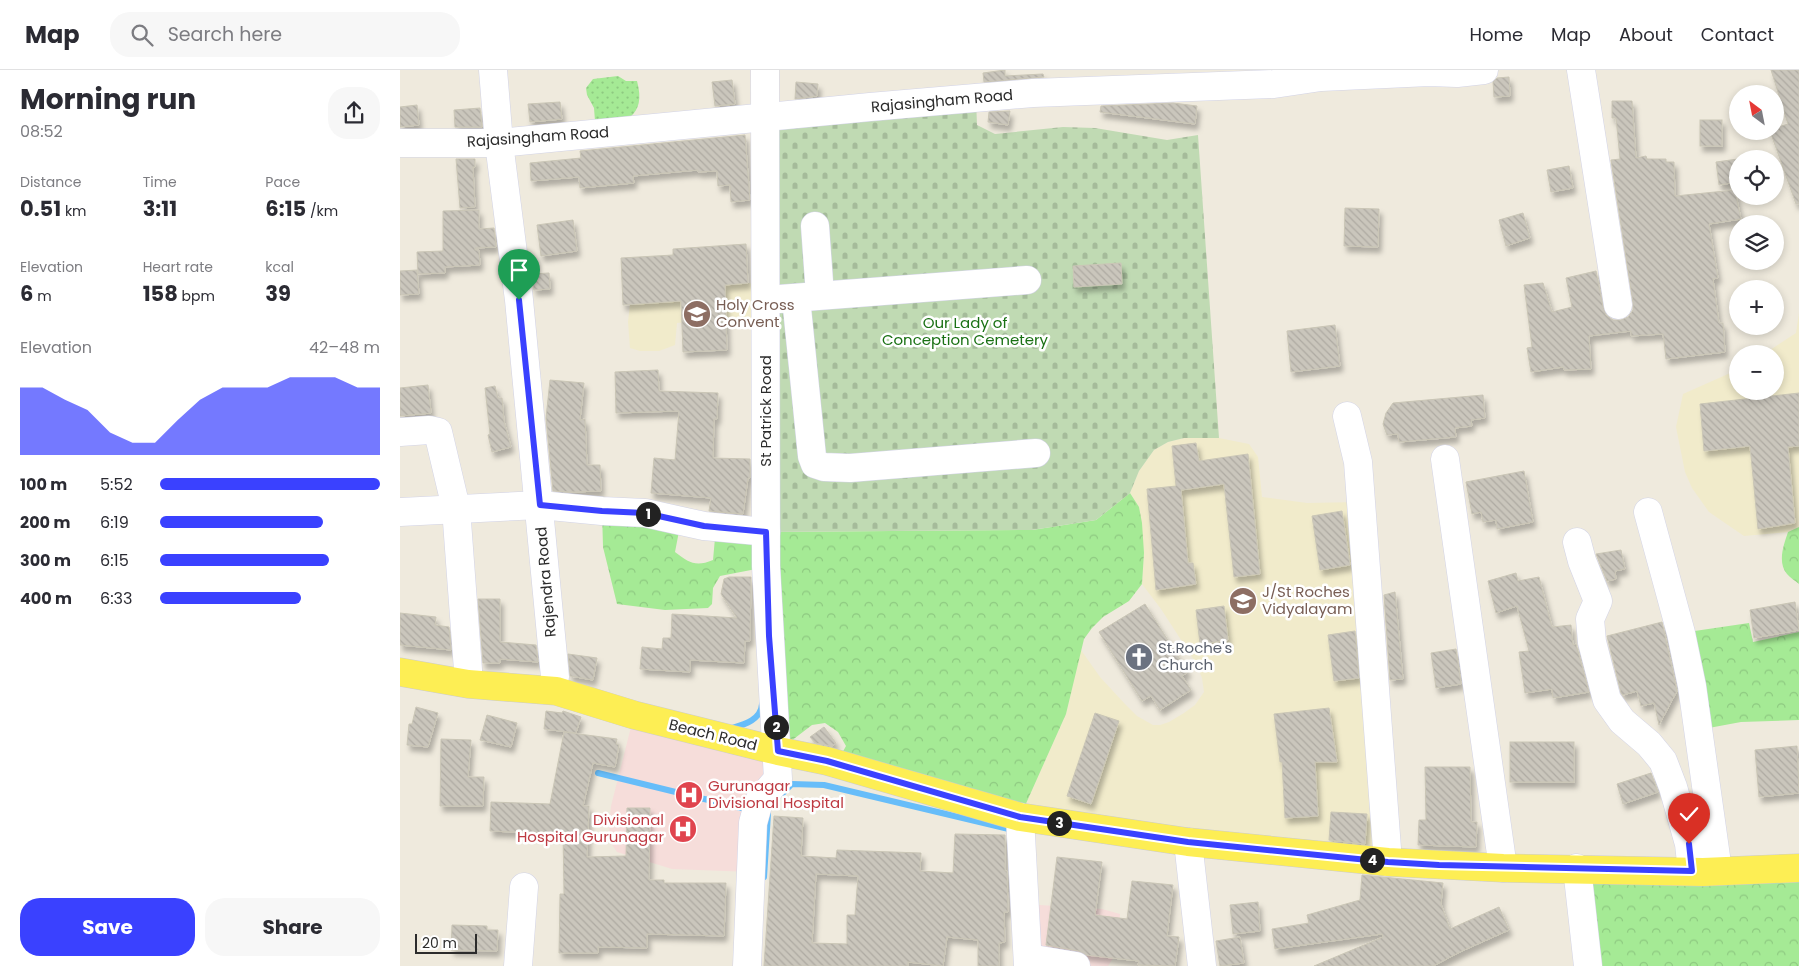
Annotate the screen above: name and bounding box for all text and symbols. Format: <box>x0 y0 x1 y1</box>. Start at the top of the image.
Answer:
search box <box>110 12 460 57</box>
text: Map <box>25 18 80 51</box>
icon: search <box>128 21 156 49</box>
text: Search here <box>168 21 282 48</box>
text: Home <box>1469 22 1523 47</box>
text: Map <box>1551 22 1591 47</box>
text: About <box>1619 22 1673 47</box>
text: Contact <box>1701 22 1774 47</box>
text: Morning run <box>20 80 196 119</box>
street label: Rajasingham Road <box>870 84 1014 117</box>
north arrow <box>1729 85 1784 140</box>
map controls <box>1729 85 1784 400</box>
button: share <box>328 87 380 139</box>
text: 08:52 <box>20 120 63 143</box>
street label: Rajasingham Road <box>466 121 610 152</box>
button: locate <box>1729 150 1784 205</box>
text: Distance <box>20 172 81 192</box>
text: Time <box>143 172 177 192</box>
text: Pace <box>265 172 300 192</box>
text: 0.51 <box>20 194 61 223</box>
text: 3:11 <box>143 194 177 223</box>
text: 6:15 <box>265 194 306 223</box>
text: km <box>61 201 87 221</box>
text: /km <box>306 201 338 221</box>
button: layers <box>1729 215 1784 270</box>
pin <box>498 249 540 300</box>
icon: arrive <box>505 256 533 284</box>
text: Elevation <box>20 257 83 277</box>
text: Heart rate <box>143 257 213 277</box>
text: kcal <box>265 257 294 277</box>
text: 6 <box>20 279 33 308</box>
text: 158 <box>143 279 178 308</box>
text: 39 <box>265 279 291 308</box>
button: + <box>1729 280 1784 335</box>
text: m <box>33 286 52 306</box>
text: bpm <box>178 286 215 306</box>
place label: Holy Cross Convent <box>716 294 795 332</box>
school or university icon: Holy Cross Convent <box>682 299 712 329</box>
park label: Our Lady of Conception Cemetery <box>882 312 1049 350</box>
text: Elevation <box>20 336 92 359</box>
text: 42–48 m <box>309 336 380 359</box>
button: − <box>1729 345 1784 400</box>
street label: St Patrick Road <box>755 355 776 467</box>
text: 100 m <box>20 473 67 496</box>
text: 5:52 <box>100 473 133 496</box>
pin: 1 <box>636 502 660 526</box>
text: 1 <box>646 504 651 524</box>
text: 200 m <box>20 511 70 534</box>
text: 6:19 <box>100 511 129 534</box>
street label: Rajendra Road <box>530 526 561 638</box>
text: 300 m <box>20 549 71 572</box>
text: 6:15 <box>100 549 129 572</box>
place label: J/St Roches Vidyalayam <box>1262 581 1352 619</box>
school or university icon: J/St Roches Vidyalayam <box>1228 586 1258 616</box>
text: 400 m <box>20 587 72 610</box>
text: 6:33 <box>100 587 132 610</box>
place label: St.Roche's Church <box>1158 637 1233 675</box>
church icon: St.Roche's Church <box>1124 642 1154 672</box>
street label: Beach Road <box>667 713 759 756</box>
pin: 2 <box>764 714 788 740</box>
text: 2 <box>773 717 781 737</box>
place label: Gurunagar Divisional Hospital <box>708 775 844 813</box>
hospital icon: Gurunagar Divisional Hospital <box>674 780 704 810</box>
pin <box>1668 793 1710 844</box>
icon: check <box>1675 800 1703 828</box>
place label: Divisional Hospital Gurunagar <box>517 809 664 847</box>
pin: 3 <box>1046 810 1072 836</box>
text: 3 <box>1055 813 1064 833</box>
hospital icon: Divisional Hospital Gurunagar <box>668 814 698 844</box>
pin: 4 <box>1360 848 1384 872</box>
text: 4 <box>1368 850 1377 870</box>
button: Save <box>20 898 195 956</box>
button: Share <box>205 898 380 956</box>
scale bar <box>415 931 478 954</box>
text: 20 m <box>422 933 457 953</box>

